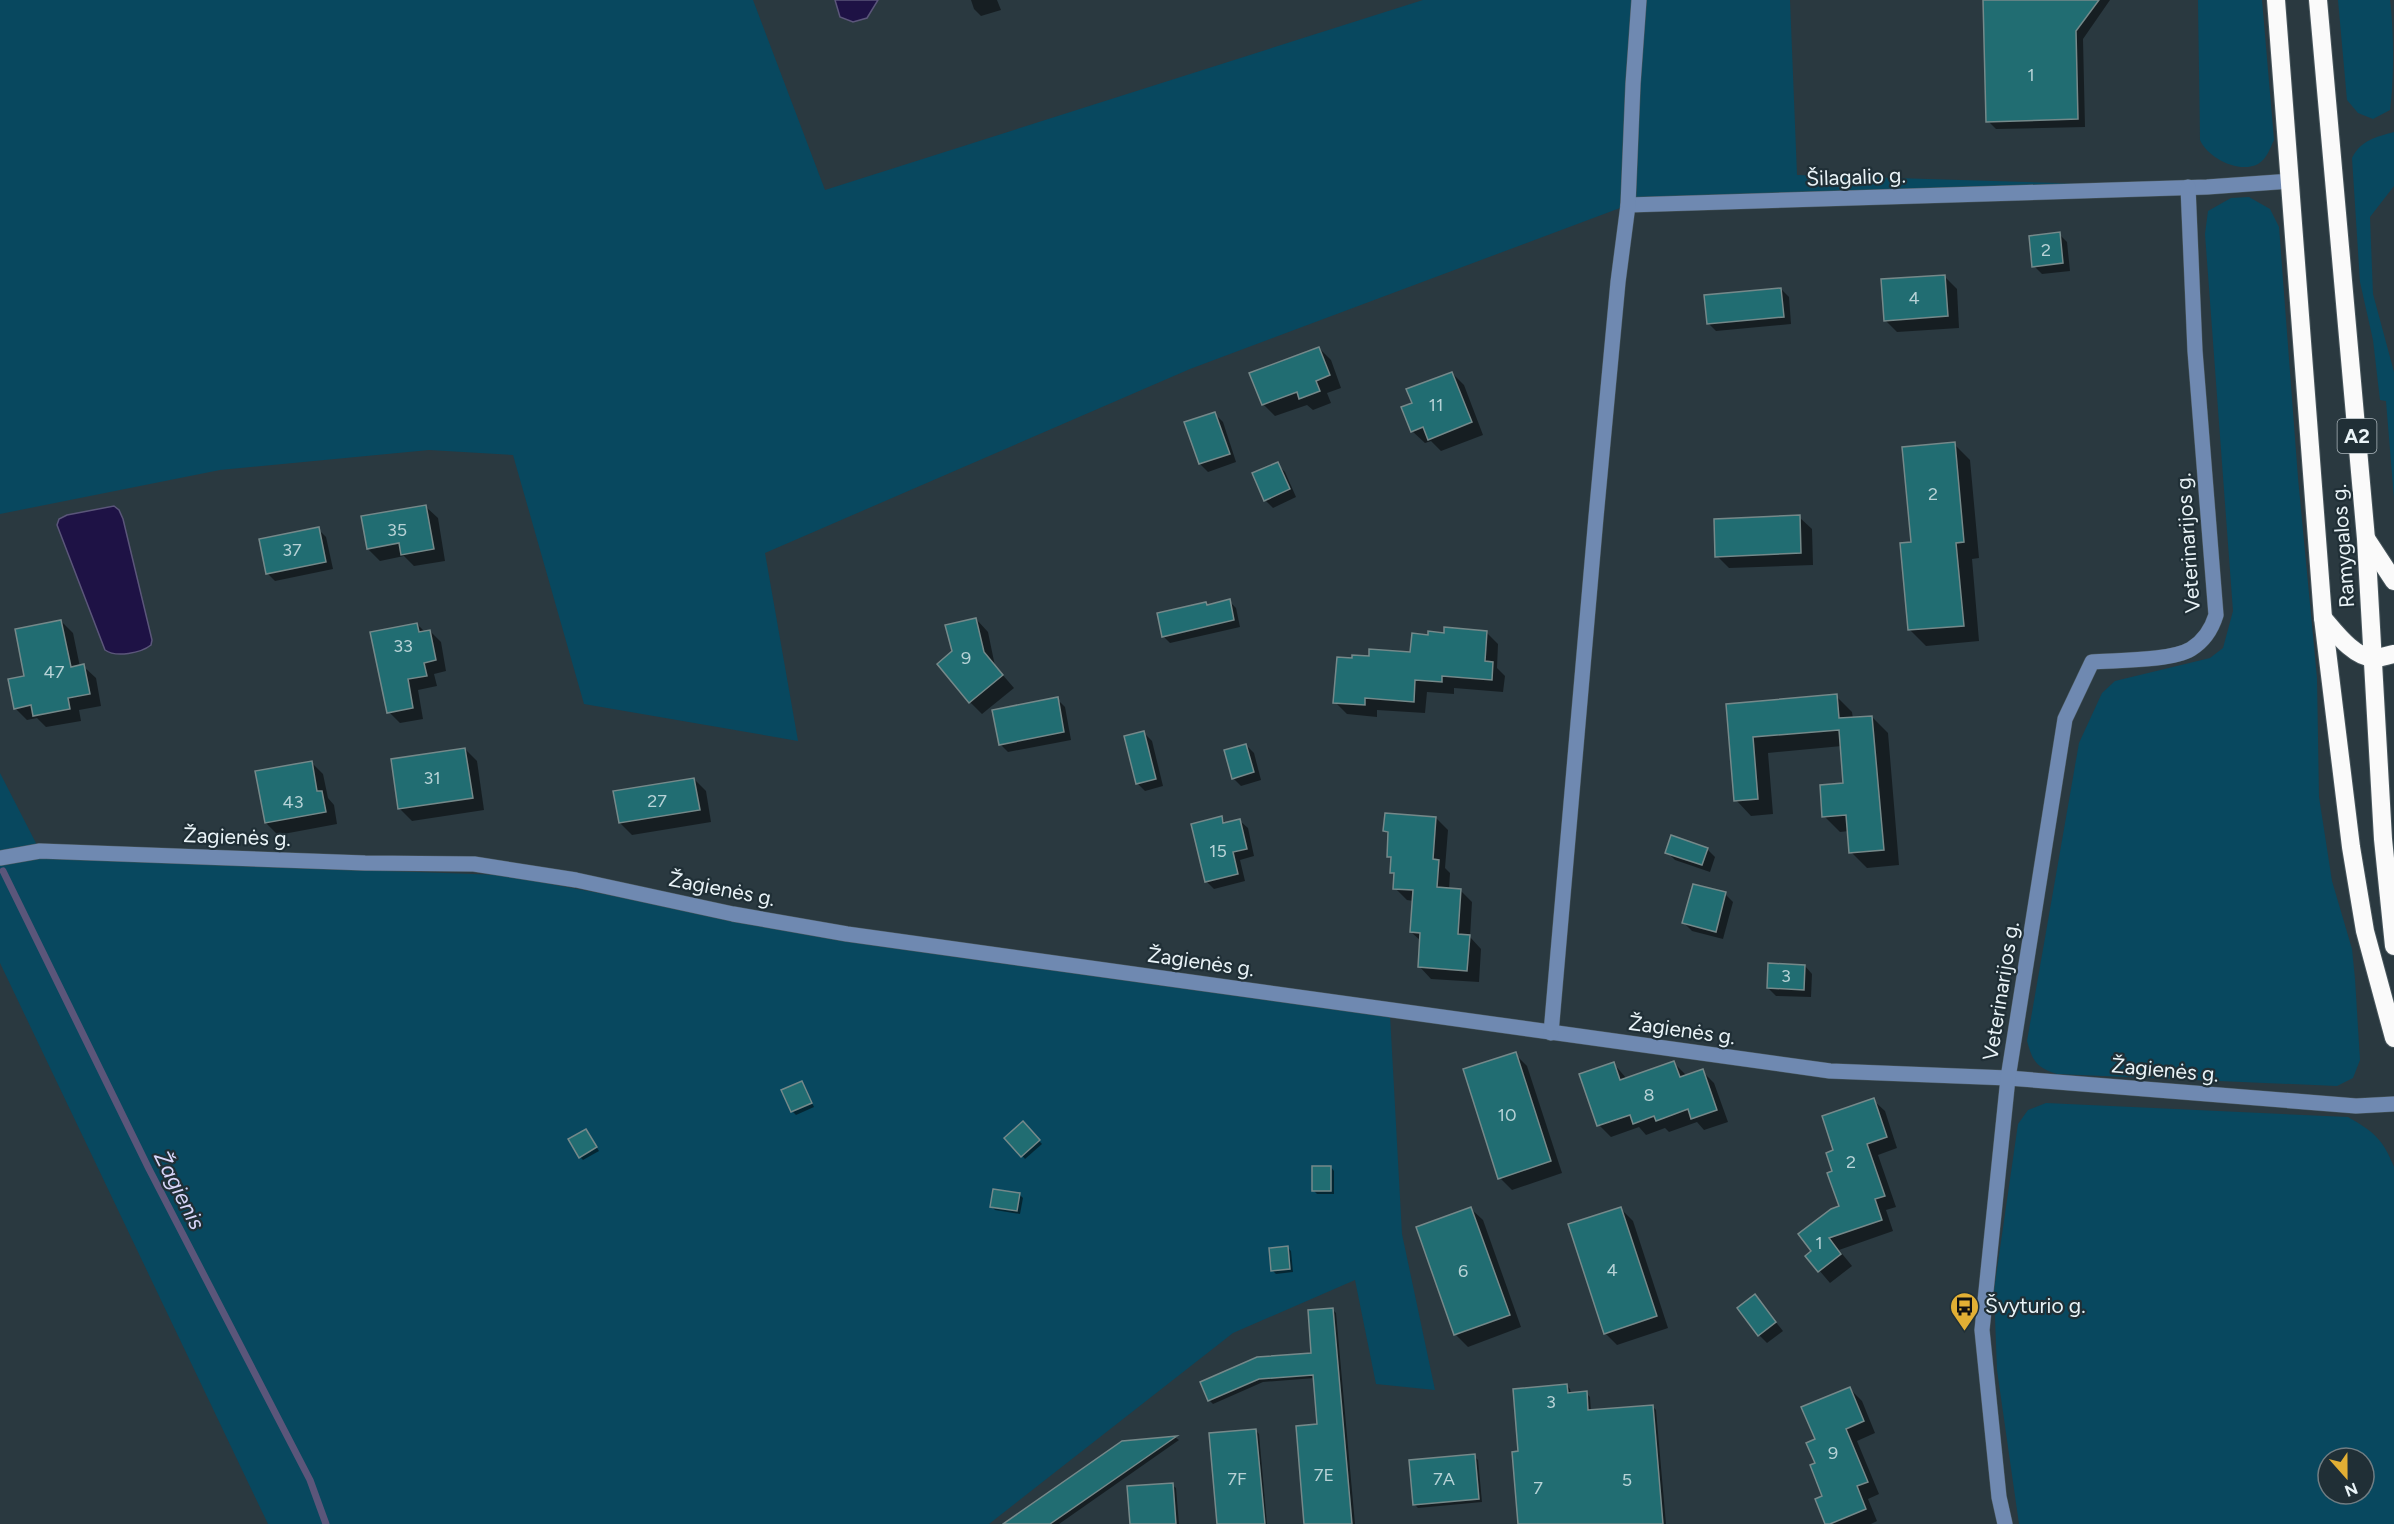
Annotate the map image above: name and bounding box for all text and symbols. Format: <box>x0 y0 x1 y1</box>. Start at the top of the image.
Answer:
house number: 1 <box>2027 64 2035 86</box>
street label: Šilagalio g. <box>1806 162 1906 191</box>
house number: 2 <box>2041 239 2051 261</box>
house number: 4 <box>1908 287 1920 309</box>
house number: 11 <box>1429 394 1443 416</box>
road number: A2 <box>2338 419 2376 453</box>
street label: Veterinarijos g. <box>2170 472 2205 614</box>
house number: 2 <box>1928 483 1938 505</box>
street label: Ramygalos g. <box>2326 483 2359 609</box>
house number: 35 <box>387 519 407 541</box>
house number: 37 <box>282 539 302 561</box>
house number: 33 <box>393 635 413 657</box>
house number: 9 <box>961 647 971 669</box>
house number: 47 <box>44 661 65 683</box>
house number: 31 <box>423 767 441 789</box>
house number: 27 <box>647 790 667 812</box>
house number: 43 <box>283 791 303 813</box>
street label: Žagienės g. <box>183 822 291 851</box>
house number: 15 <box>1209 840 1227 862</box>
street label: Žagienės g. <box>667 866 777 911</box>
street label: Veterinarijos g. <box>1977 920 2024 1062</box>
street label: Žagienės g. <box>1146 942 1256 981</box>
house number: 3 <box>1781 965 1791 987</box>
street label: Žagienės g. <box>1627 1010 1737 1049</box>
street label: Žagienės g. <box>2110 1052 2220 1087</box>
house number: 8 <box>1643 1084 1655 1106</box>
house number: 10 <box>1498 1104 1516 1126</box>
water label: Žagienis <box>148 1146 211 1234</box>
house number: 2 <box>1846 1151 1856 1173</box>
house number: 1 <box>1815 1232 1823 1254</box>
house number: 4 <box>1606 1259 1618 1281</box>
house number: 6 <box>1458 1260 1468 1282</box>
bus stop icon: Švyturio g. <box>1948 1290 1980 1332</box>
place label: Švyturio g. <box>1985 1293 2086 1318</box>
house number: 3 <box>1546 1391 1556 1413</box>
house number: 9 <box>1828 1442 1838 1464</box>
north arrow <box>2316 1446 2376 1506</box>
house number: 7E <box>1314 1464 1334 1486</box>
house number: 7F <box>1227 1468 1247 1490</box>
house number: 7A <box>1433 1468 1455 1490</box>
house number: 5 <box>1622 1469 1632 1491</box>
house number: 7 <box>1533 1477 1543 1499</box>
text: N <box>2342 1478 2360 1501</box>

